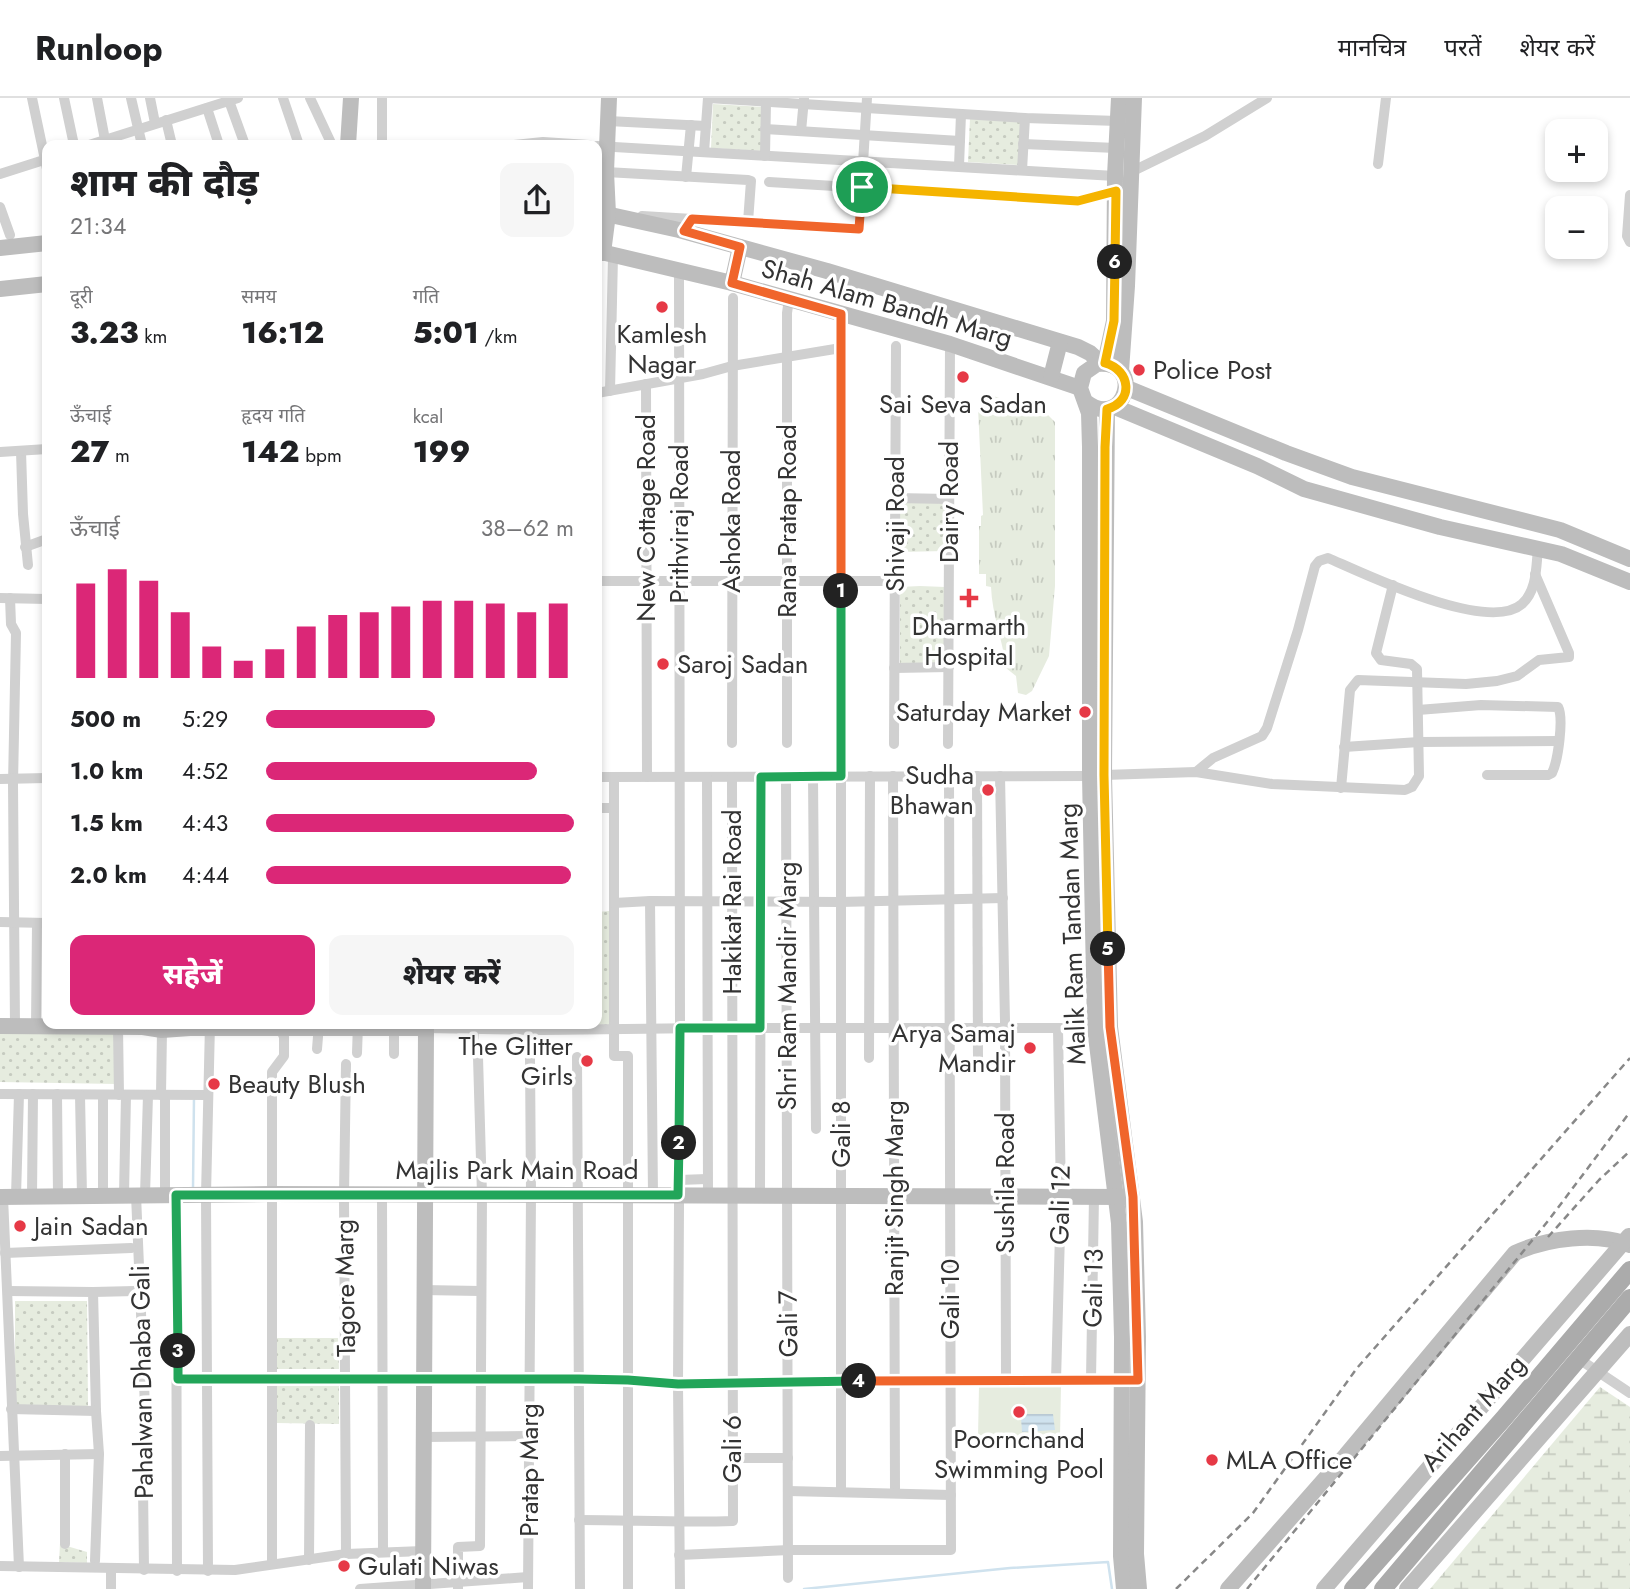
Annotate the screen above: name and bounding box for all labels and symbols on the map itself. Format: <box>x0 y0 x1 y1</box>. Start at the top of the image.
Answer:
pin <box>832 157 892 217</box>
pin: 6 <box>1098 244 1132 280</box>
street label: Shah Alam Bandh Marg <box>757 249 1017 357</box>
marker: Kamlesh Nagar <box>654 299 670 315</box>
place label: Kamlesh Nagar <box>617 315 707 383</box>
place label: Police Post <box>1153 351 1272 389</box>
marker: Police Post <box>1131 362 1147 378</box>
marker: Sai Seva Sadan <box>955 369 971 385</box>
place label: Sai Seva Sadan <box>879 385 1047 423</box>
street label: New Cottage Road <box>627 414 665 622</box>
street label: Rana Pratap Road <box>768 424 806 618</box>
street label: Dairy Road <box>930 441 968 563</box>
street label: Prithviraj Road <box>660 444 698 604</box>
street label: Ashoka Road <box>712 449 750 593</box>
street label: Shivaji Road <box>876 456 914 592</box>
pin: 1 <box>824 574 858 608</box>
marker: Dharmarth Hospital <box>959 588 979 608</box>
place label: Dharmarth Hospital <box>912 607 1026 675</box>
place label: Saroj Sadan <box>677 645 809 683</box>
marker: Saroj Sadan <box>655 656 671 672</box>
place label: Saturday Market <box>896 693 1072 731</box>
marker: Saturday Market <box>1077 704 1093 720</box>
place label: Sudha Bhawan <box>890 756 974 824</box>
marker: Sudha Bhawan <box>980 782 996 798</box>
street label: Malik Ram Tandan Marg <box>1048 802 1096 1066</box>
street label: Hakikat Rai Road <box>713 810 751 995</box>
street label: Shri Ram Mandir Marg <box>768 862 806 1110</box>
pin: 5 <box>1090 932 1126 966</box>
place label: Arya Samaj Mandir <box>891 1014 1016 1082</box>
place label: The Glitter Girls <box>458 1027 573 1095</box>
marker: Arya Samaj Mandir <box>1022 1040 1038 1056</box>
marker: The Glitter Girls <box>579 1053 595 1069</box>
place label: Beauty Blush <box>228 1065 366 1103</box>
marker: Beauty Blush <box>206 1076 222 1092</box>
street label: Gali 8 <box>822 1100 860 1168</box>
street label: Ranjit Singh Marg <box>875 1100 913 1296</box>
street label: Sushila Road <box>986 1112 1024 1254</box>
pin: 2 <box>662 1126 696 1160</box>
street label: Majlis Park Main Road <box>395 1151 639 1189</box>
street label: Gali 12 <box>1040 1165 1080 1245</box>
place label: Jain Sadan <box>31 1207 149 1245</box>
marker: Jain Sadan <box>12 1218 28 1234</box>
street label: Tagore Marg <box>325 1219 365 1357</box>
street label: Gali 13 <box>1073 1248 1113 1328</box>
street label: Gali 10 <box>931 1259 969 1339</box>
street label: Pahalwan Dhaba Gali <box>121 1265 163 1499</box>
street label: Gali 7 <box>768 1290 808 1358</box>
pin: 3 <box>160 1334 196 1368</box>
street label: Arihant Marg <box>1412 1346 1534 1480</box>
pin: 4 <box>842 1364 876 1398</box>
street label: Pratap Marg <box>510 1403 548 1537</box>
marker: Poornchand Swimming Pool <box>1011 1404 1027 1420</box>
street label: Gali 6 <box>713 1415 751 1483</box>
place label: Poornchand Swimming Pool <box>934 1420 1104 1488</box>
place label: MLA Office <box>1226 1441 1353 1479</box>
marker: MLA Office <box>1204 1452 1220 1468</box>
place label: Gulati Niwas <box>358 1547 499 1585</box>
marker: Gulati Niwas <box>336 1558 352 1574</box>

